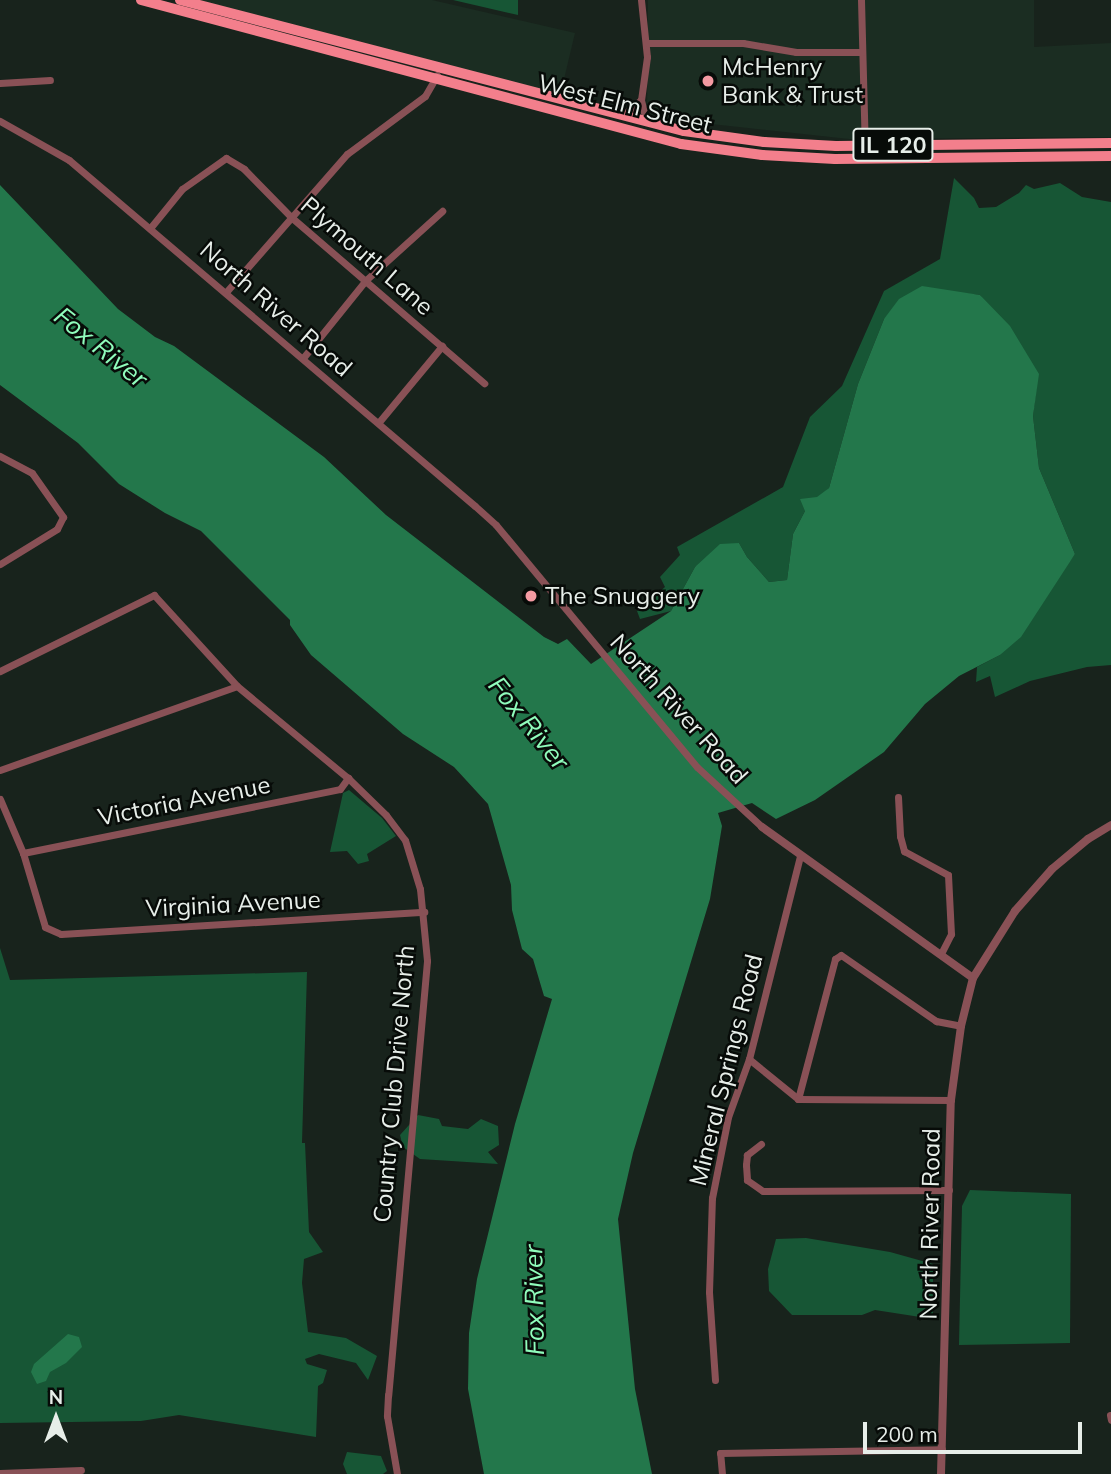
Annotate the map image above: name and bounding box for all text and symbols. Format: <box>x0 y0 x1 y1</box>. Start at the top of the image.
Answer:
place label: McHenry Bank & Trust <box>722 53 863 109</box>
street label: West Elm Street <box>535 68 715 140</box>
marker: McHenry Bank & Trust <box>700 73 716 89</box>
road number: IL 120 <box>851 126 935 164</box>
street label: Plymouth Lane <box>295 191 439 321</box>
street label: North River Road <box>194 235 358 383</box>
water label: Fox River <box>48 300 154 394</box>
place label: The Snuggery <box>545 582 700 610</box>
marker: The Snuggery <box>523 588 539 604</box>
street label: North River Road <box>604 628 754 790</box>
water label: Fox River <box>482 670 576 776</box>
street label: Victoria Avenue <box>95 770 273 832</box>
street label: Virginia Avenue <box>145 885 321 923</box>
street label: Country Club Drive North <box>368 944 420 1224</box>
street label: Mineral Springs Road <box>683 951 769 1189</box>
street label: North River Road <box>914 1128 946 1320</box>
water label: Fox River <box>517 1244 551 1356</box>
north arrow <box>21 1383 91 1453</box>
text: N <box>49 1385 63 1409</box>
scale bar <box>866 1408 1085 1452</box>
text: 200 m <box>876 1421 938 1447</box>

